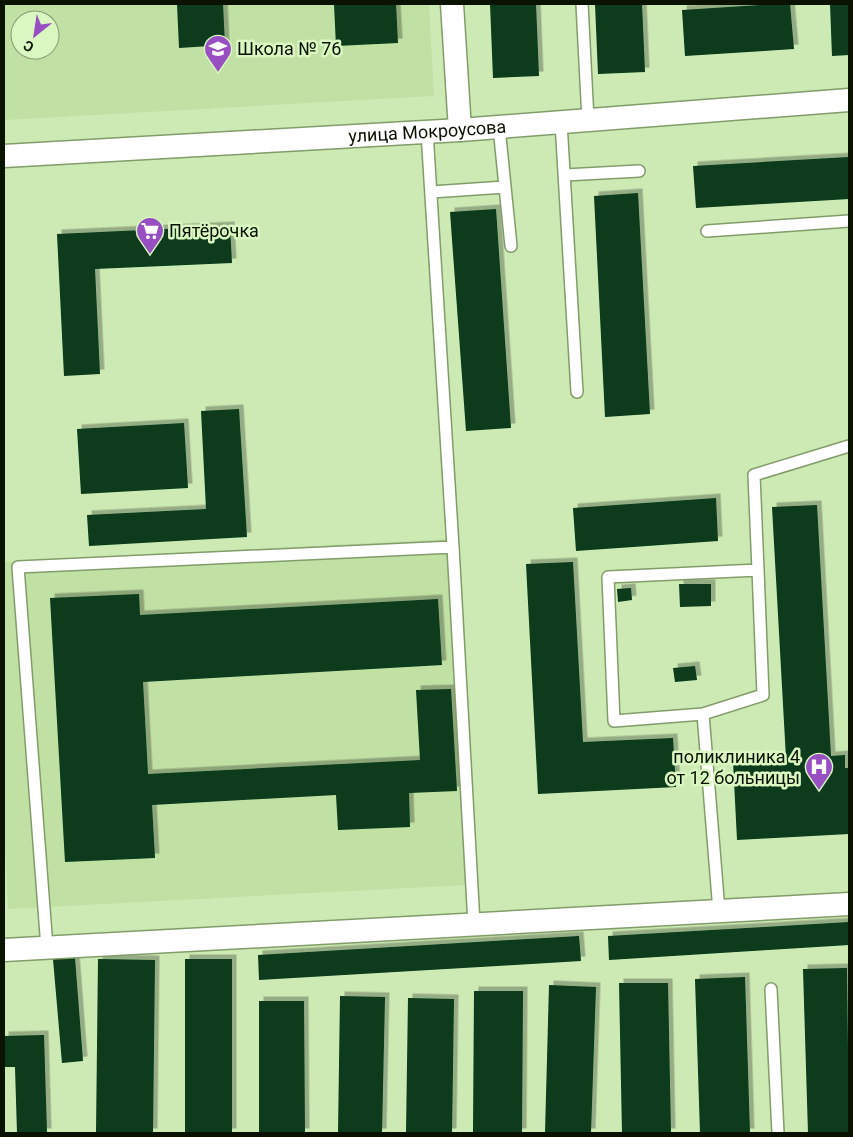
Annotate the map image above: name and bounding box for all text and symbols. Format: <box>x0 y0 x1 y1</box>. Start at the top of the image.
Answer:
north arrow <box>10 10 60 60</box>
school or university icon: Школа № 76 <box>203 34 233 73</box>
text: С <box>21 37 36 55</box>
place label: Школа № 76 <box>237 38 341 59</box>
street label: улица Мокроусова <box>348 115 507 146</box>
supermarket icon: Пятёрочка <box>135 216 165 255</box>
place label: Пятёрочка <box>169 220 259 241</box>
place label: поликлиника 4 от 12 больницы <box>666 746 800 788</box>
hospital icon: поликлиника 4 от 12 больницы <box>804 752 834 791</box>

